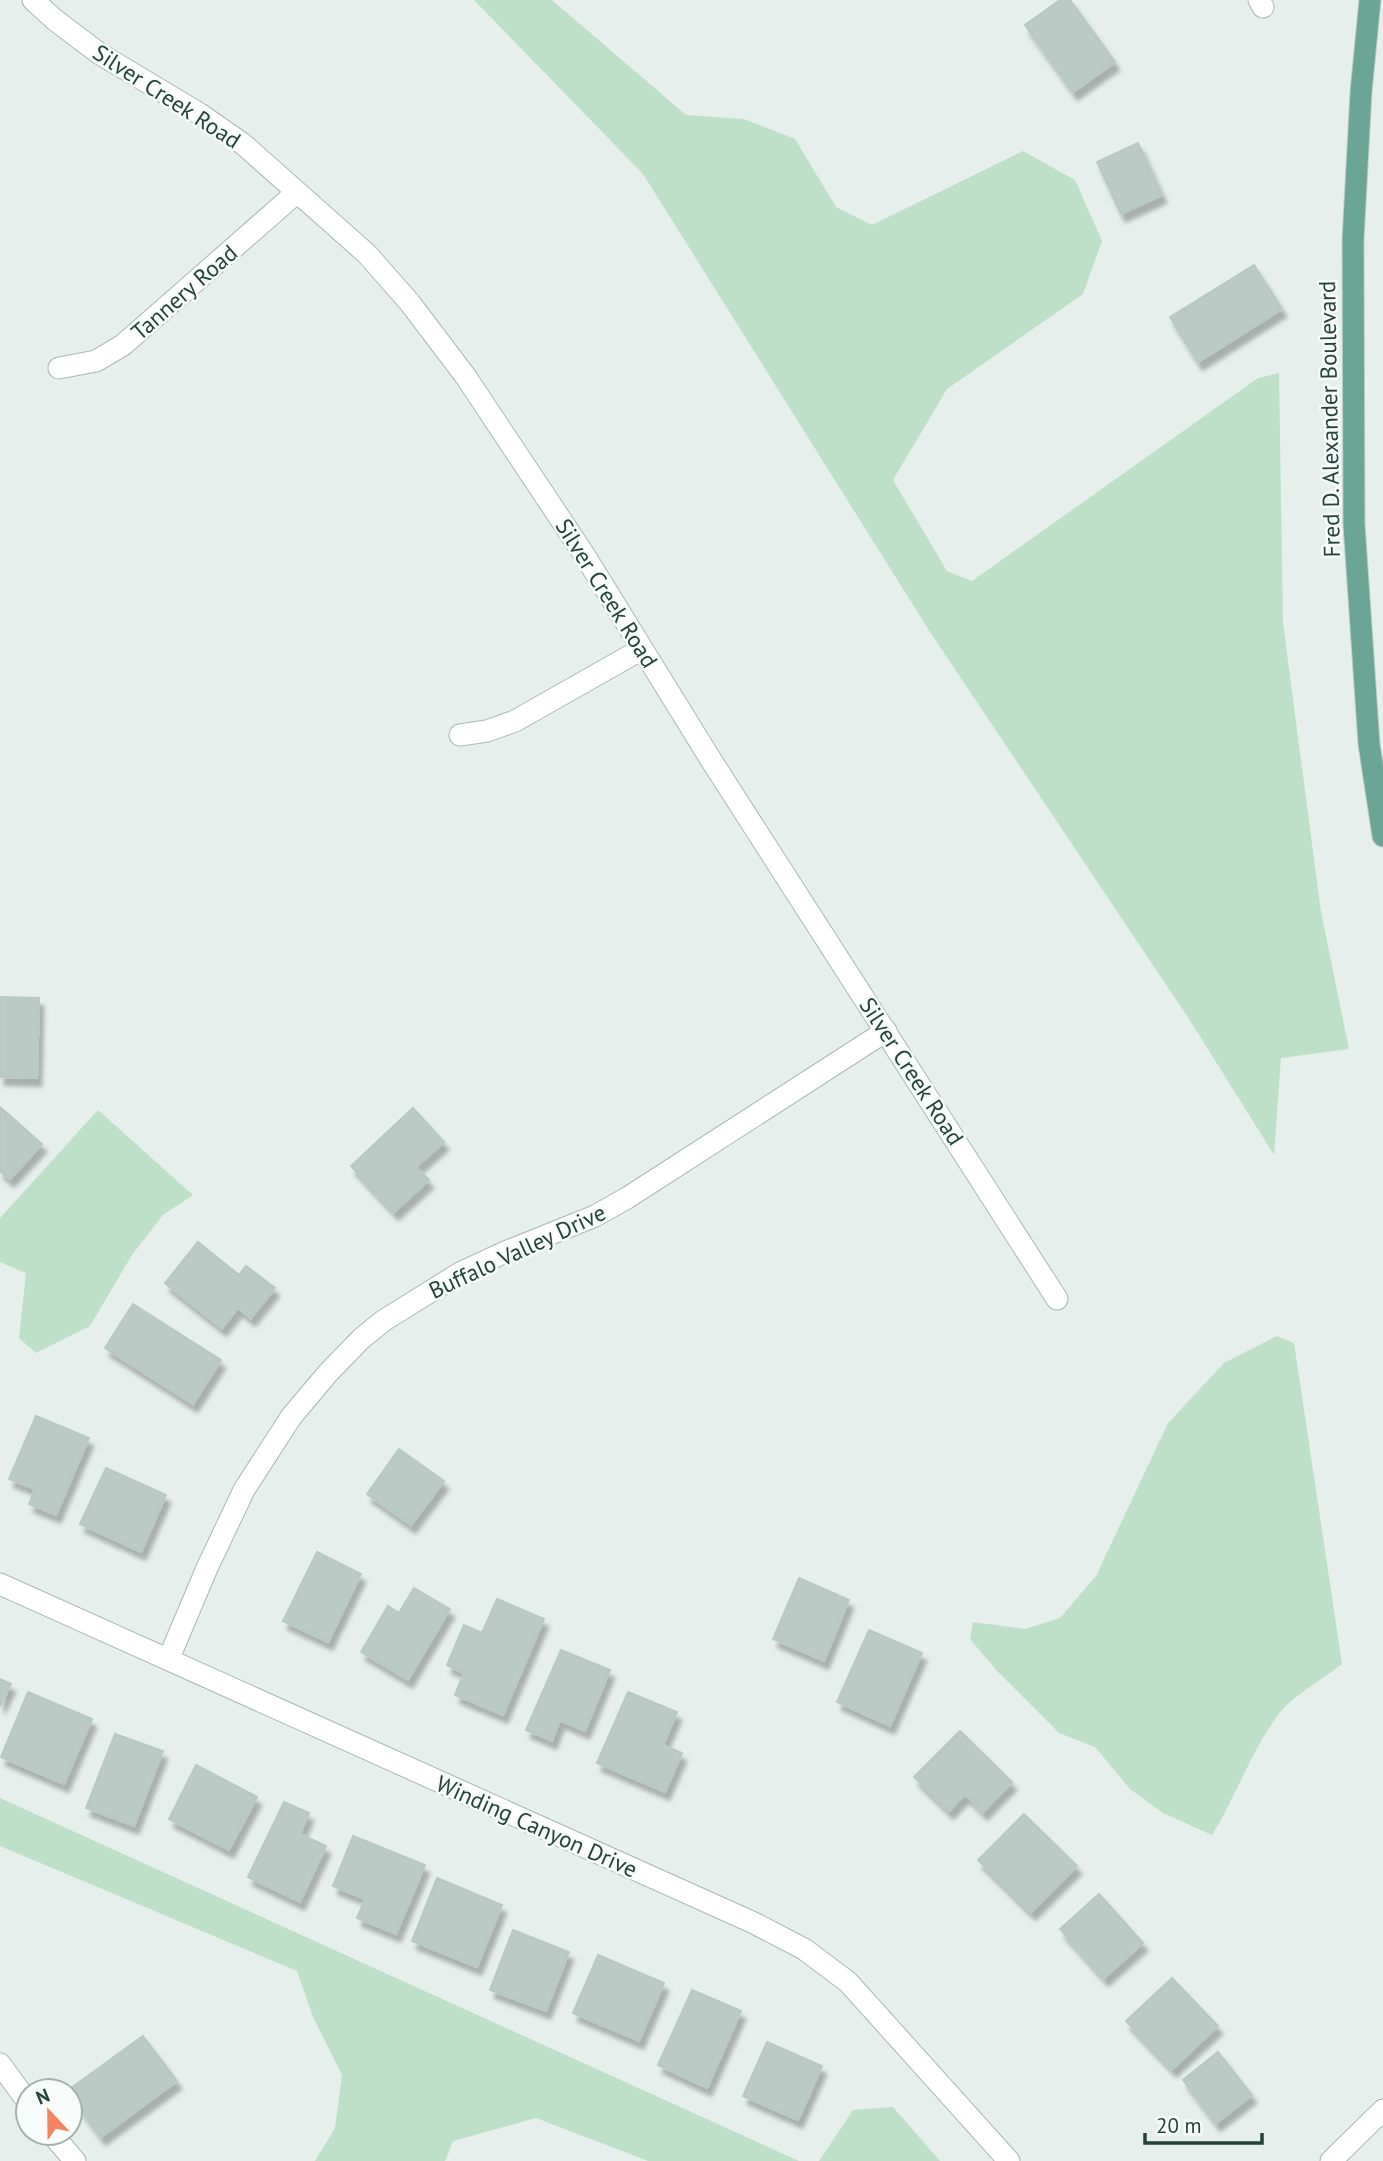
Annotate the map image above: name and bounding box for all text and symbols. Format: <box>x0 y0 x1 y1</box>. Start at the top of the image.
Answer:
street label: Silver Creek Road <box>88 37 246 155</box>
street label: Tannery Road <box>125 238 243 346</box>
street label: Fred D. Alexander Boulevard <box>1312 280 1346 558</box>
street label: Silver Creek Road <box>550 513 664 673</box>
street label: Silver Creek Road <box>853 992 971 1150</box>
street label: Buffalo Valley Drive <box>424 1197 610 1305</box>
street label: Winding Canyon Drive <box>432 1769 642 1883</box>
north arrow <box>14 2077 84 2147</box>
text: N <box>32 2083 53 2110</box>
scale bar <box>1145 2102 1262 2146</box>
text: 20 m <box>1156 2112 1202 2139</box>

